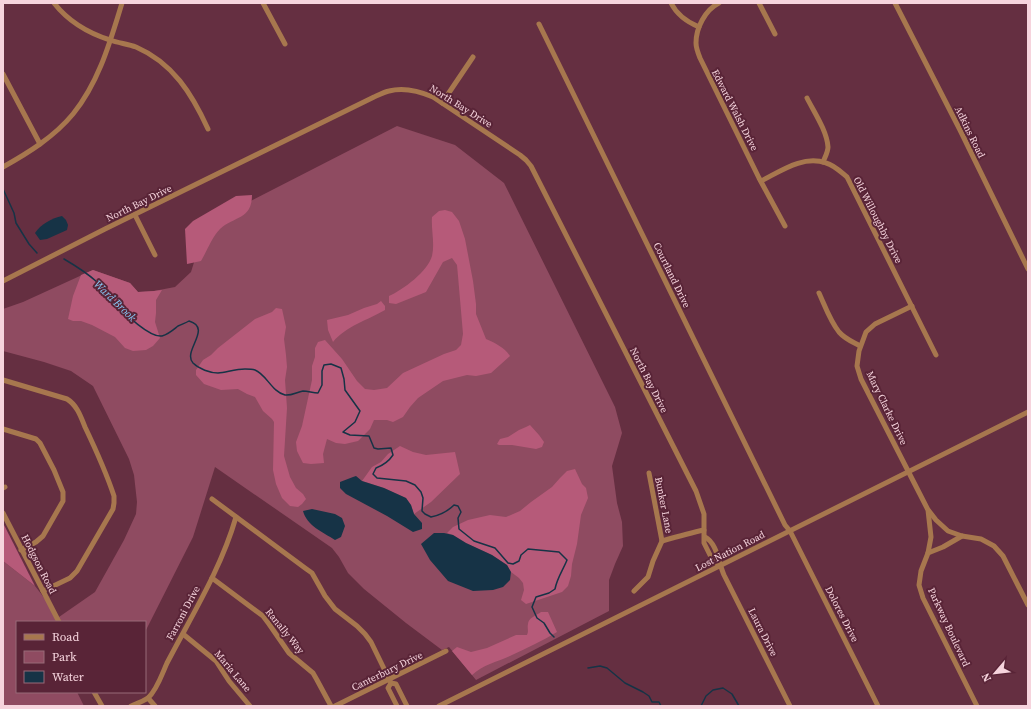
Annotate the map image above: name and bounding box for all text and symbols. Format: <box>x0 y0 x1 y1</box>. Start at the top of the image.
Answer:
street label: Edward Walsh Drive <box>709 67 761 153</box>
street label: North Bay Drive <box>427 82 495 130</box>
street label: Adkins Road <box>952 104 988 160</box>
street label: Old Willoughby Drive <box>851 174 905 266</box>
street label: North Bay Drive <box>104 181 174 225</box>
street label: Courtland Drive <box>651 240 693 310</box>
water label: Ward Brook <box>91 277 140 326</box>
street label: North Bay Drive <box>627 345 671 415</box>
street label: Mary Clarke Drive <box>863 369 911 447</box>
street label: Bunker Lane <box>652 476 676 534</box>
street label: Lost Nation Road <box>693 528 767 574</box>
street label: Hodgson Road <box>18 532 60 596</box>
street label: Farroni Drive <box>163 584 203 642</box>
street label: Dolores Drive <box>822 584 862 644</box>
street label: Parkway Boulevard <box>925 585 973 669</box>
street label: Ranally Way <box>263 606 308 657</box>
street label: Laura Drive <box>745 606 781 658</box>
legend <box>16 621 146 693</box>
text: Road <box>52 629 79 645</box>
street label: Maria Lane <box>212 647 254 695</box>
street label: Canterbury Drive <box>349 648 425 694</box>
text: Park <box>52 649 77 665</box>
north arrow <box>975 653 1015 693</box>
text: Water <box>52 669 84 685</box>
text: N <box>978 670 995 685</box>

